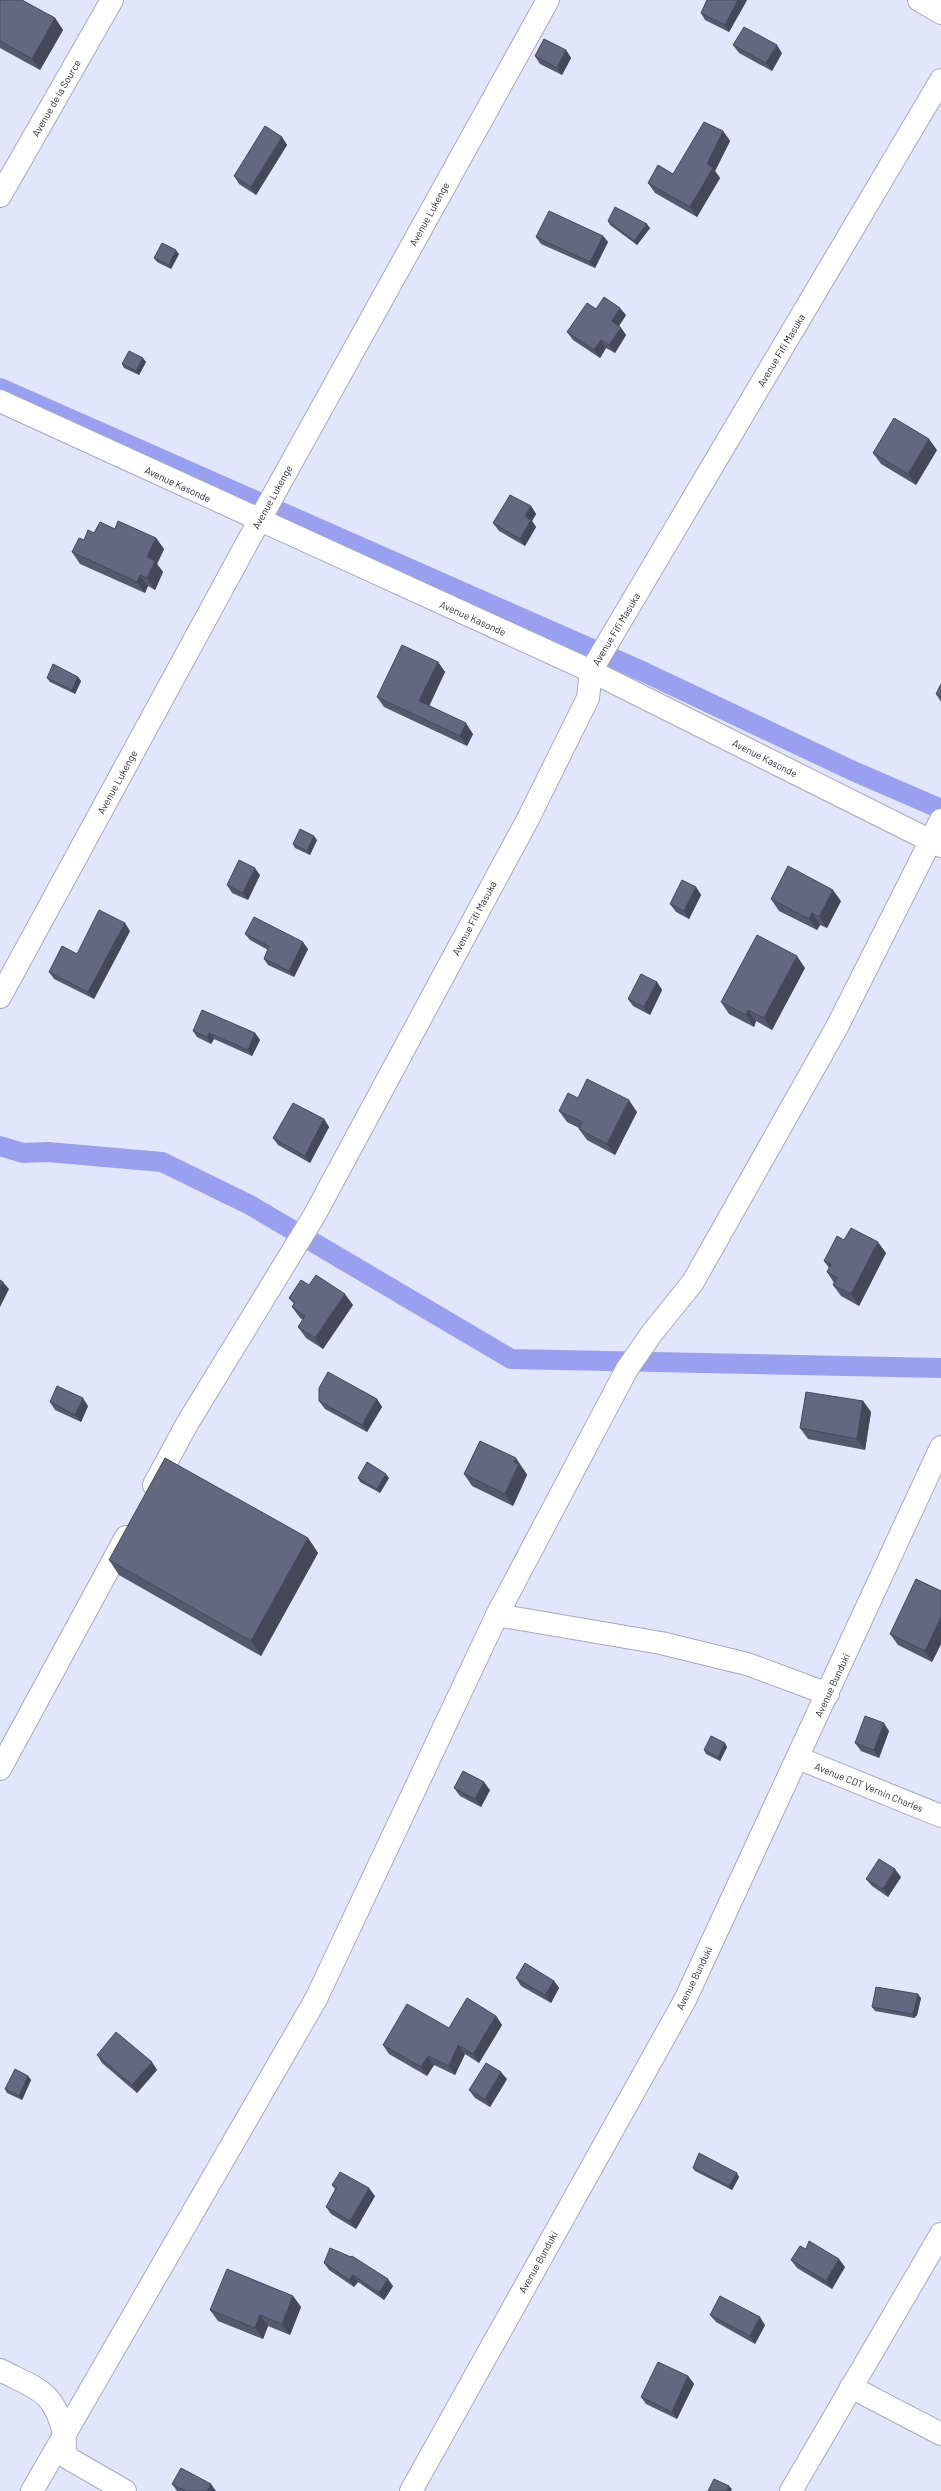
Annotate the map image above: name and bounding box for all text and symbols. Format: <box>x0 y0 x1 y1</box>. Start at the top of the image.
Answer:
street label: Avenue de la Source <box>29 57 83 139</box>
street label: Avenue Lukenge <box>407 180 451 248</box>
street label: Avenue Fifi Masuka <box>755 312 807 388</box>
street label: Avenue Kasonde <box>143 463 213 505</box>
street label: Avenue Lukenge <box>250 463 294 531</box>
street label: Avenue Fifi Masuka <box>590 591 642 667</box>
street label: Avenue Kasonde <box>438 598 508 638</box>
street label: Avenue Kasonde <box>730 736 800 780</box>
street label: Avenue Lukenge <box>95 748 139 816</box>
street label: Avenue Fifi Masuka <box>449 879 499 957</box>
street label: Avenue Bunduki <box>812 1651 852 1719</box>
street label: Avenue CDT Vernin Charles <box>813 1760 925 1814</box>
street label: Avenue Bunduki <box>673 1944 715 2012</box>
street label: Avenue Bunduki <box>516 2229 560 2295</box>

